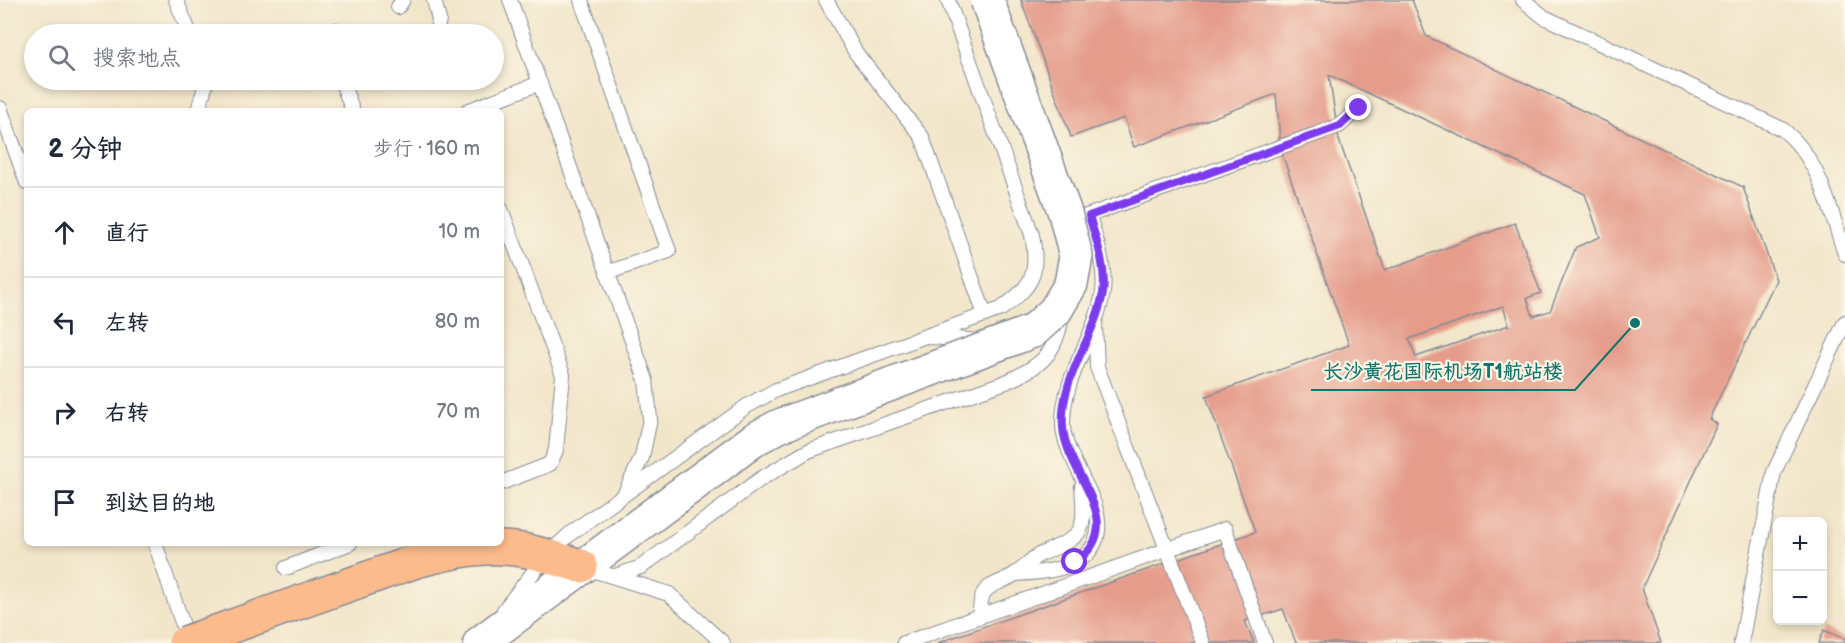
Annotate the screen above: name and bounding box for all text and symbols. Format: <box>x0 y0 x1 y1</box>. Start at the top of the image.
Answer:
search box <box>24 24 504 90</box>
icon: search <box>45 41 78 74</box>
text: 搜索地点 <box>93 45 181 72</box>
route end <box>1345 94 1371 120</box>
text: 2 分钟 <box>48 134 123 165</box>
text: 步行 · 160 m <box>373 137 480 161</box>
icon: ahead <box>48 216 81 249</box>
text: 直行 <box>105 220 149 247</box>
text: 10 m <box>439 220 480 244</box>
icon: left <box>48 306 81 339</box>
text: 左转 <box>105 310 149 337</box>
text: 80 m <box>435 310 480 334</box>
callout: 长沙黄花国际机场T1航站楼 <box>1311 352 1575 390</box>
text: 长沙黄花国际机场T1航站楼 <box>1323 360 1563 384</box>
icon: right <box>48 396 81 429</box>
text: 右转 <box>105 400 149 427</box>
text: 70 m <box>436 400 480 424</box>
icon: arrive <box>48 486 81 519</box>
text: 到达目的地 <box>105 490 215 517</box>
map controls <box>1773 517 1827 625</box>
button: + <box>1773 517 1827 571</box>
route start <box>1061 548 1087 574</box>
button: − <box>1773 571 1827 625</box>

